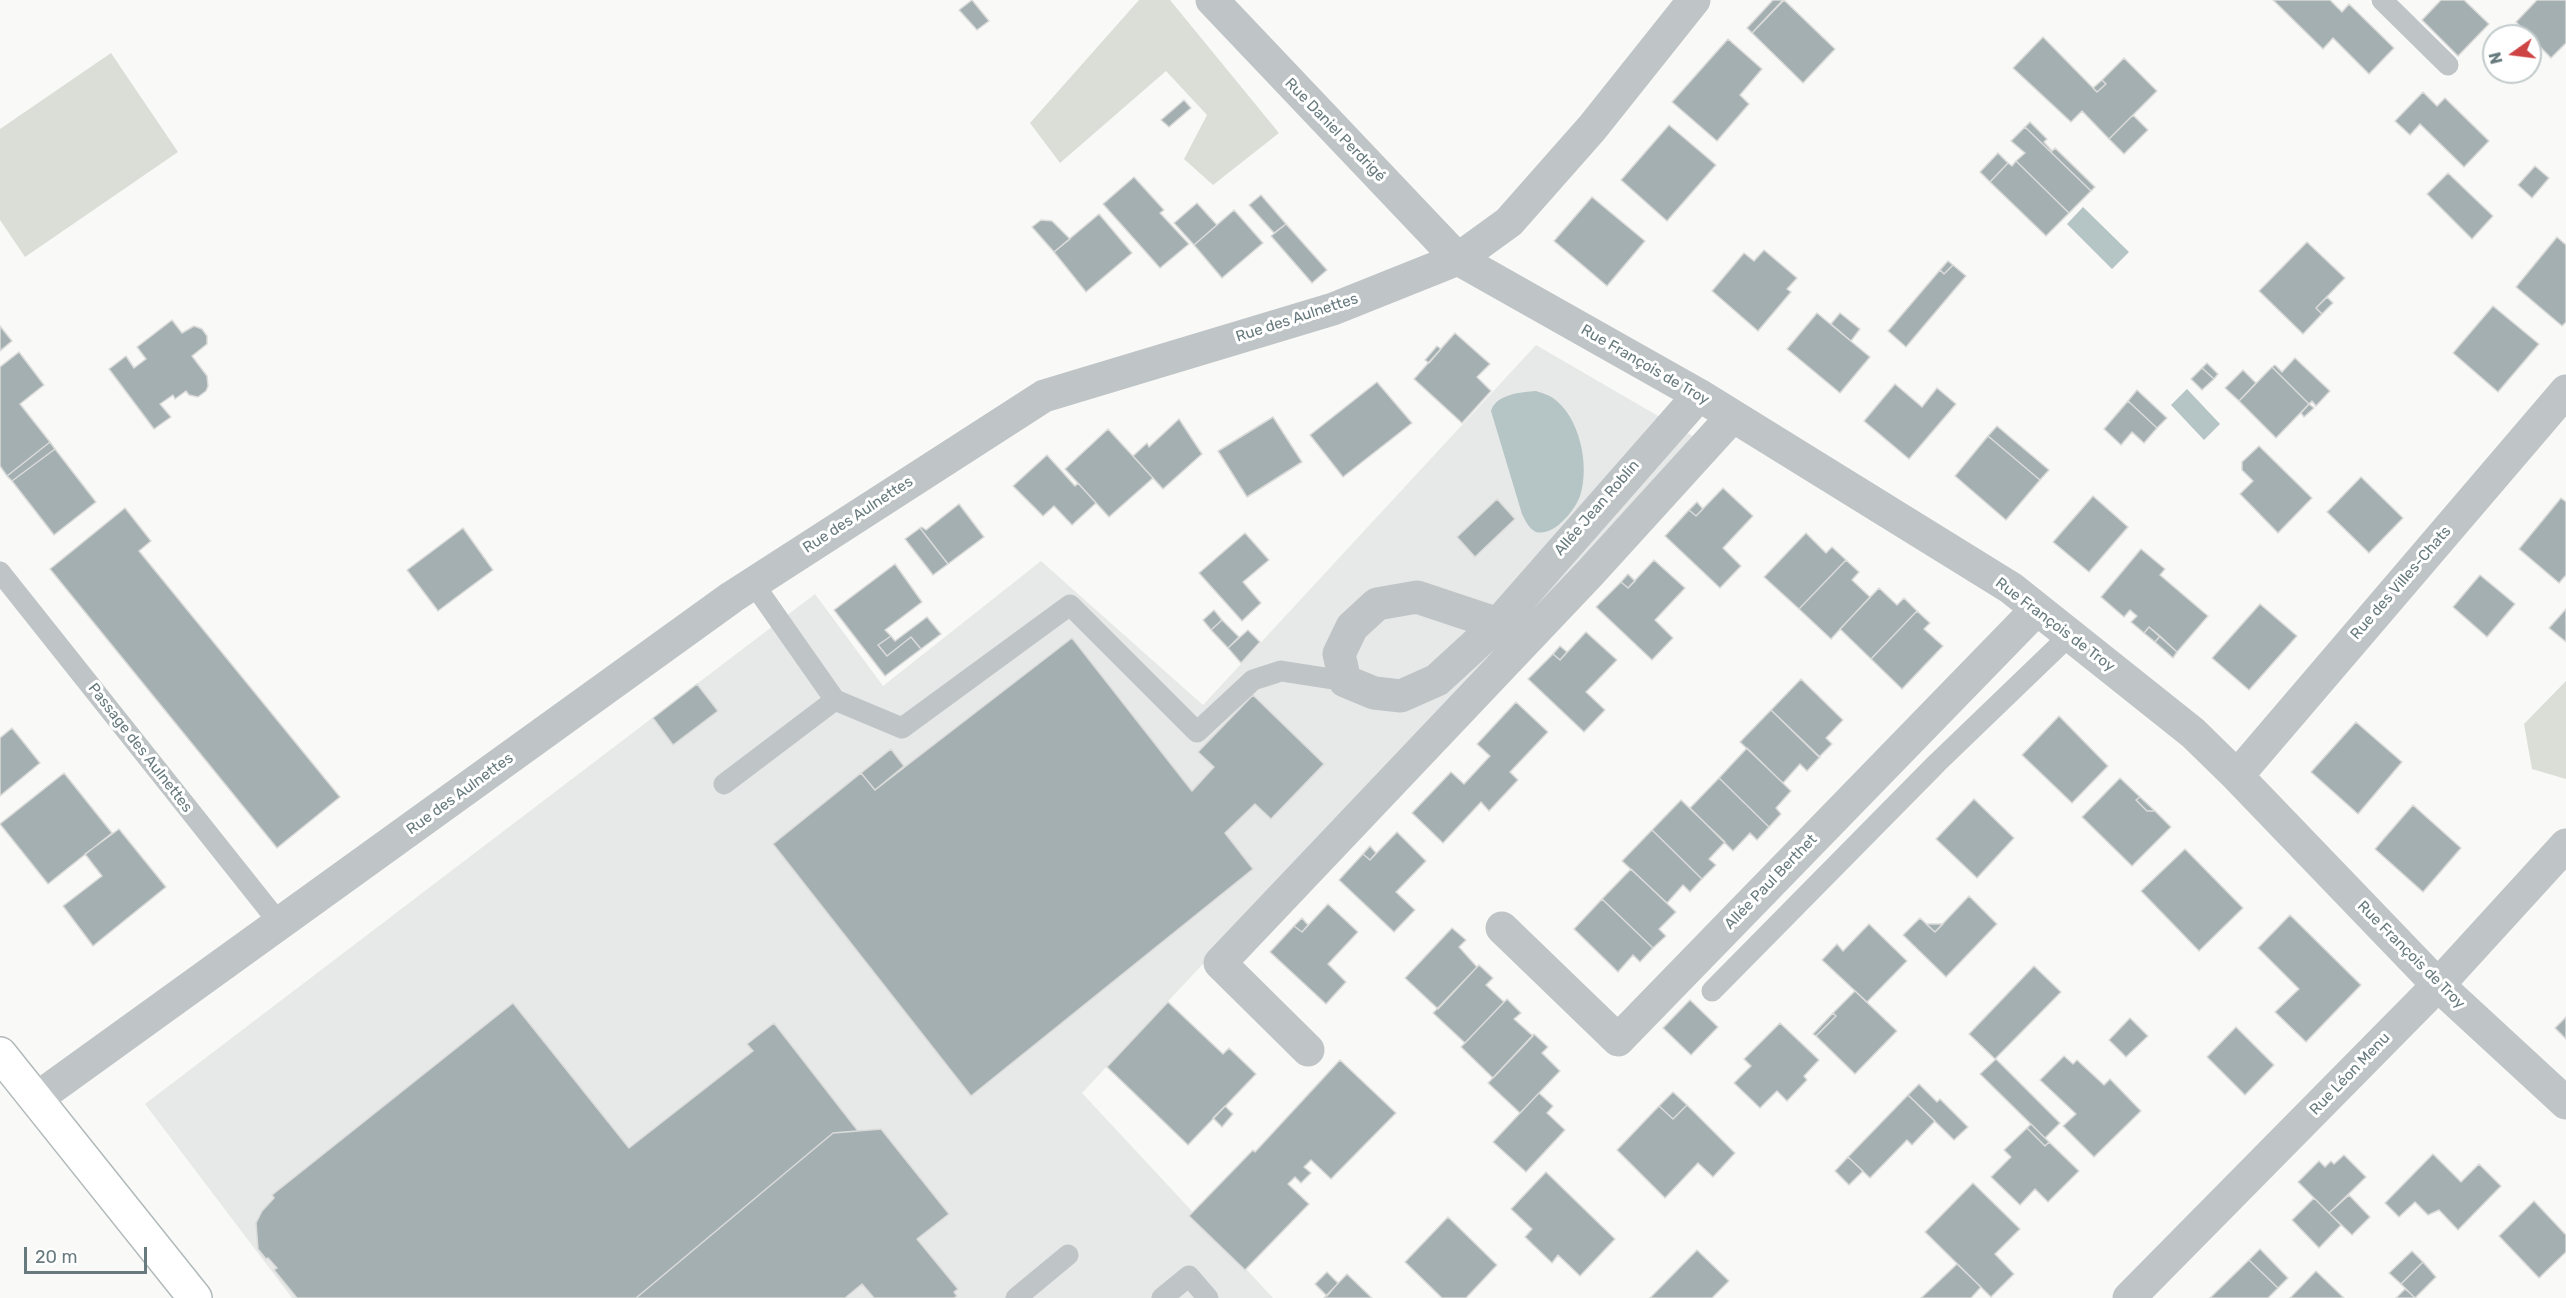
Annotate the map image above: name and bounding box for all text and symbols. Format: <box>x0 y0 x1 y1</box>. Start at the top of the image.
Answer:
north arrow <box>2482 24 2542 84</box>
text: N <box>2485 50 2507 66</box>
street label: Rue Daniel Perdrigé <box>1281 74 1389 186</box>
street label: Rue des Aulnettes <box>1234 290 1360 346</box>
street label: Rue François de Troy <box>1578 321 1712 409</box>
street label: Allée Jean Roblin <box>1551 457 1643 559</box>
street label: Rue des Aulnettes <box>800 473 916 557</box>
street label: Rue des Villes-Chats <box>2347 523 2455 643</box>
street label: Rue François de Troy <box>1992 574 2118 676</box>
street label: Passage des Aulnettes <box>84 680 196 816</box>
street label: Rue des Aulnettes <box>403 749 517 839</box>
street label: Allée Paul Berthet <box>1721 831 1821 933</box>
street label: Rue François de Troy <box>2353 897 2469 1013</box>
street label: Rue Léon Menu <box>2306 1029 2394 1119</box>
scale bar <box>27 1235 150 1273</box>
text: 20 m <box>35 1246 77 1268</box>

